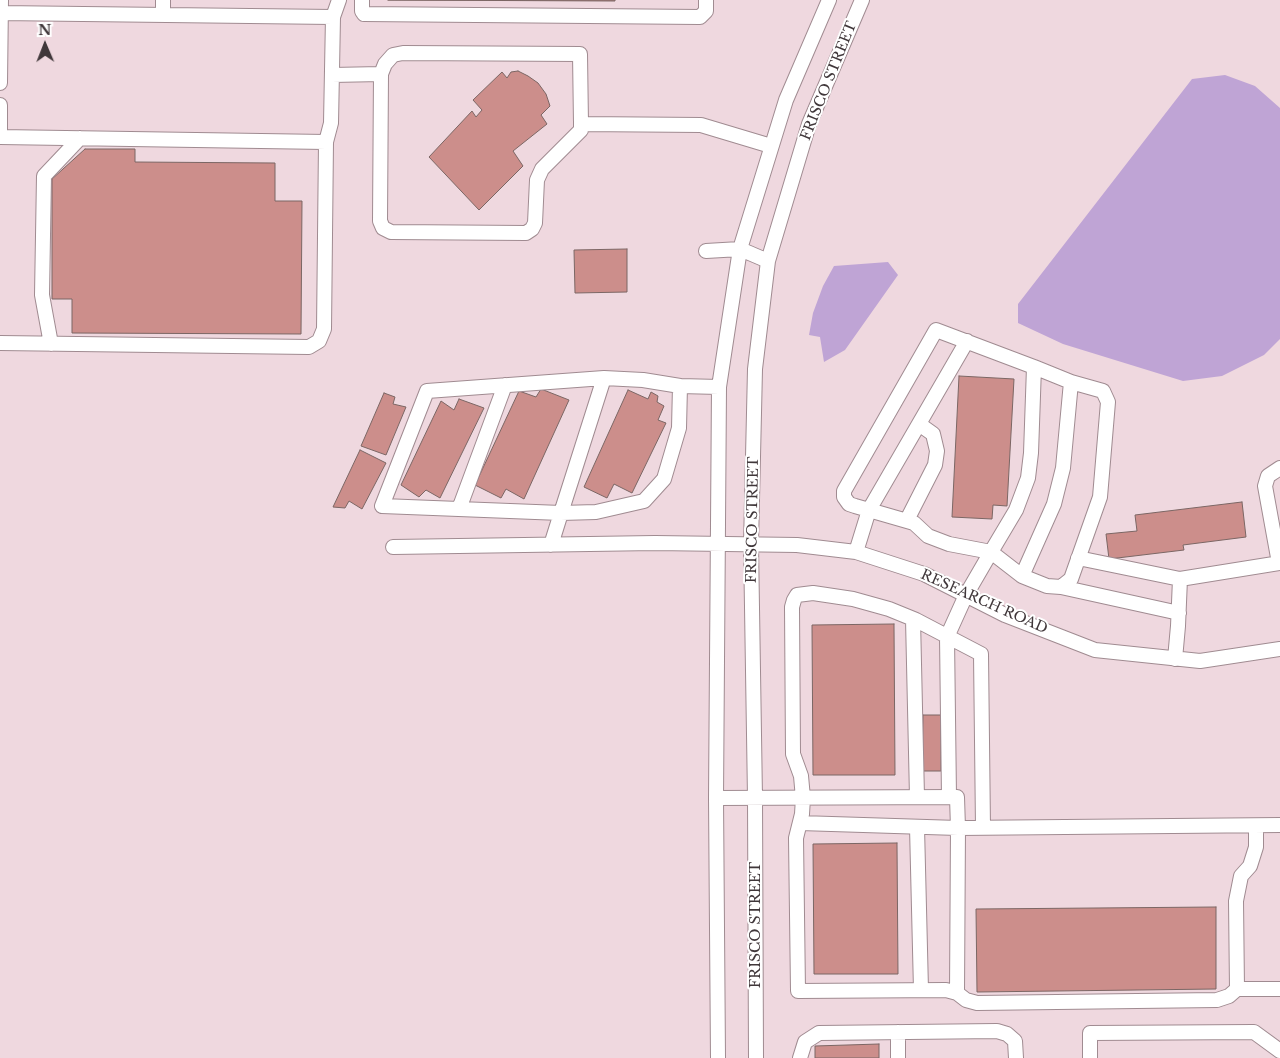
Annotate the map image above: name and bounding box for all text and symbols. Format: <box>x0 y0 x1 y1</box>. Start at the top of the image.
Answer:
street label: FRISCO STREET <box>798 19 860 143</box>
north arrow <box>20 20 70 70</box>
text: N <box>38 21 51 39</box>
street label: FRISCO STREET <box>743 457 763 583</box>
street label: RESEARCH ROAD <box>918 566 1050 638</box>
street label: FRISCO STREET <box>748 862 764 988</box>

